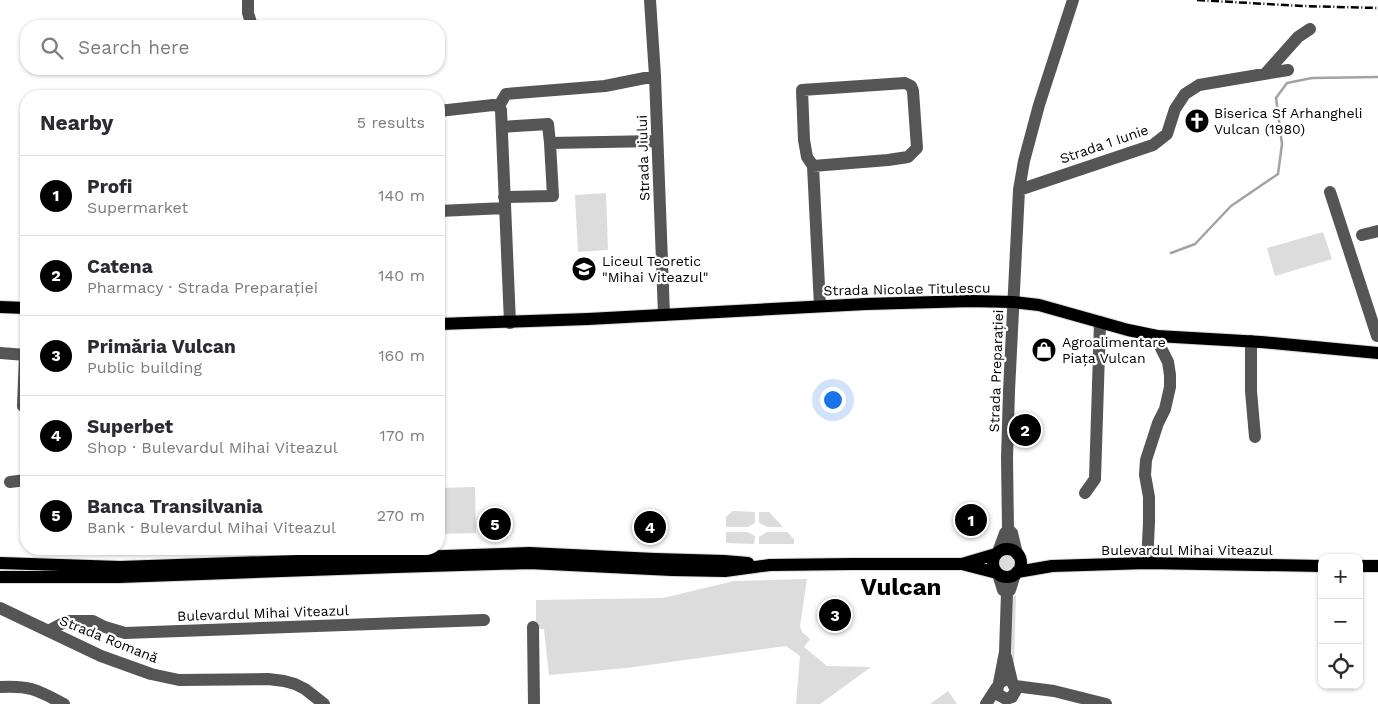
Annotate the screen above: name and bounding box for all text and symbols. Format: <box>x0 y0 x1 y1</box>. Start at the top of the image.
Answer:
search box <box>20 20 445 75</box>
icon: search <box>38 34 66 62</box>
text: Search here <box>78 36 189 59</box>
place label: Biserica Sf Arhangheli Vulcan (1980) <box>1214 105 1363 137</box>
church icon: Biserica Sf Arhangheli Vulcan (1980) <box>1184 108 1210 134</box>
text: Nearby <box>40 110 113 135</box>
text: 5 results <box>357 113 425 132</box>
street label: Strada Jiului <box>634 115 652 201</box>
street label: Strada 1 Iunie <box>1058 121 1150 167</box>
text: Profi <box>87 175 132 198</box>
text: 1 <box>53 186 59 205</box>
text: 140 m <box>378 186 425 205</box>
text: Supermarket <box>87 198 188 217</box>
place label: Liceul Teoretic "Mihai Viteazul" <box>602 253 708 285</box>
text: Catena <box>87 255 153 278</box>
school or university icon: Liceul Teoretic "Mihai Viteazul" <box>571 256 597 282</box>
text: 2 <box>51 266 61 285</box>
text: 140 m <box>378 266 425 285</box>
text: Pharmacy · Strada Preparației <box>87 278 318 297</box>
street label: Strada Nicolae Titulescu <box>823 280 991 298</box>
street label: Strada Preparației <box>986 309 1007 433</box>
place label: Agroalimentare Piața Vulcan <box>1062 334 1166 367</box>
text: Primăria Vulcan <box>87 335 236 358</box>
shop icon: Agroalimentare Piața Vulcan <box>1031 337 1057 363</box>
text: 3 <box>51 346 61 365</box>
text: 160 m <box>378 346 425 365</box>
text: Public building <box>87 358 202 377</box>
your location <box>820 387 846 413</box>
pin: 2 <box>1009 411 1041 449</box>
text: Superbet <box>87 415 173 438</box>
text: 4 <box>51 426 61 445</box>
text: 170 m <box>379 426 425 445</box>
text: Shop · Bulevardul Mihai Viteazul <box>87 438 338 457</box>
text: Banca Transilvania <box>87 495 263 518</box>
pin: 1 <box>955 501 987 539</box>
pin: 5 <box>479 505 511 543</box>
text: 5 <box>51 506 61 525</box>
text: 270 m <box>377 506 425 525</box>
pin: 4 <box>634 508 666 546</box>
text: Bank · Bulevardul Mihai Viteazul <box>87 518 336 537</box>
street label: Bulevardul Mihai Viteazul <box>1101 542 1274 558</box>
map controls <box>1318 554 1363 689</box>
button: + <box>1318 554 1363 599</box>
district label: Vulcan <box>861 573 941 601</box>
pin: 3 <box>819 596 851 634</box>
button: − <box>1318 599 1363 644</box>
street label: Bulevardul Mihai Viteazul <box>177 602 350 624</box>
street label: Strada Romană <box>57 612 161 666</box>
button: locate <box>1318 644 1363 689</box>

